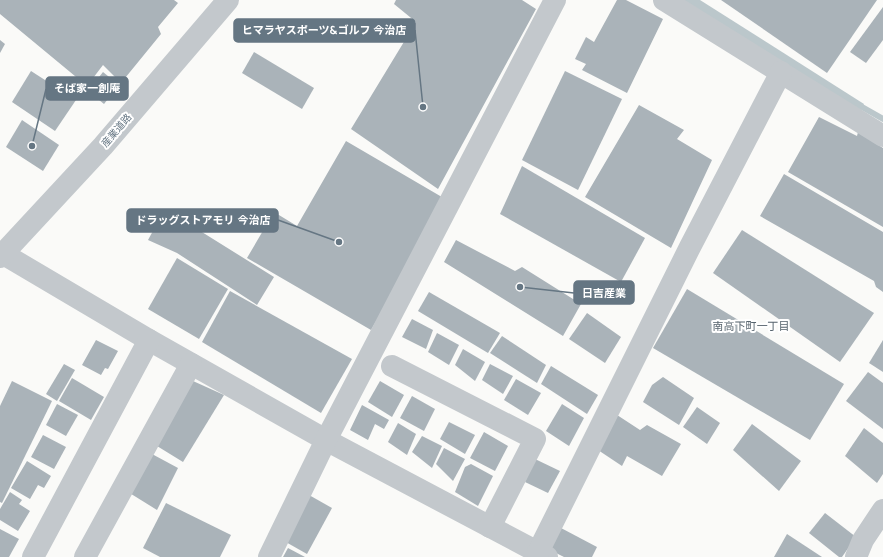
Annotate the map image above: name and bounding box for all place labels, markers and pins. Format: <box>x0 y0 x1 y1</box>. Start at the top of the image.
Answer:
callout: ヒマラヤスポーツ&ゴルフ 今治店 <box>234 19 415 42</box>
callout: そば家一創庵 <box>46 77 128 100</box>
callout: ドラッグストアモリ 今治店 <box>127 209 278 232</box>
callout: 日吉産業 <box>574 281 634 304</box>

